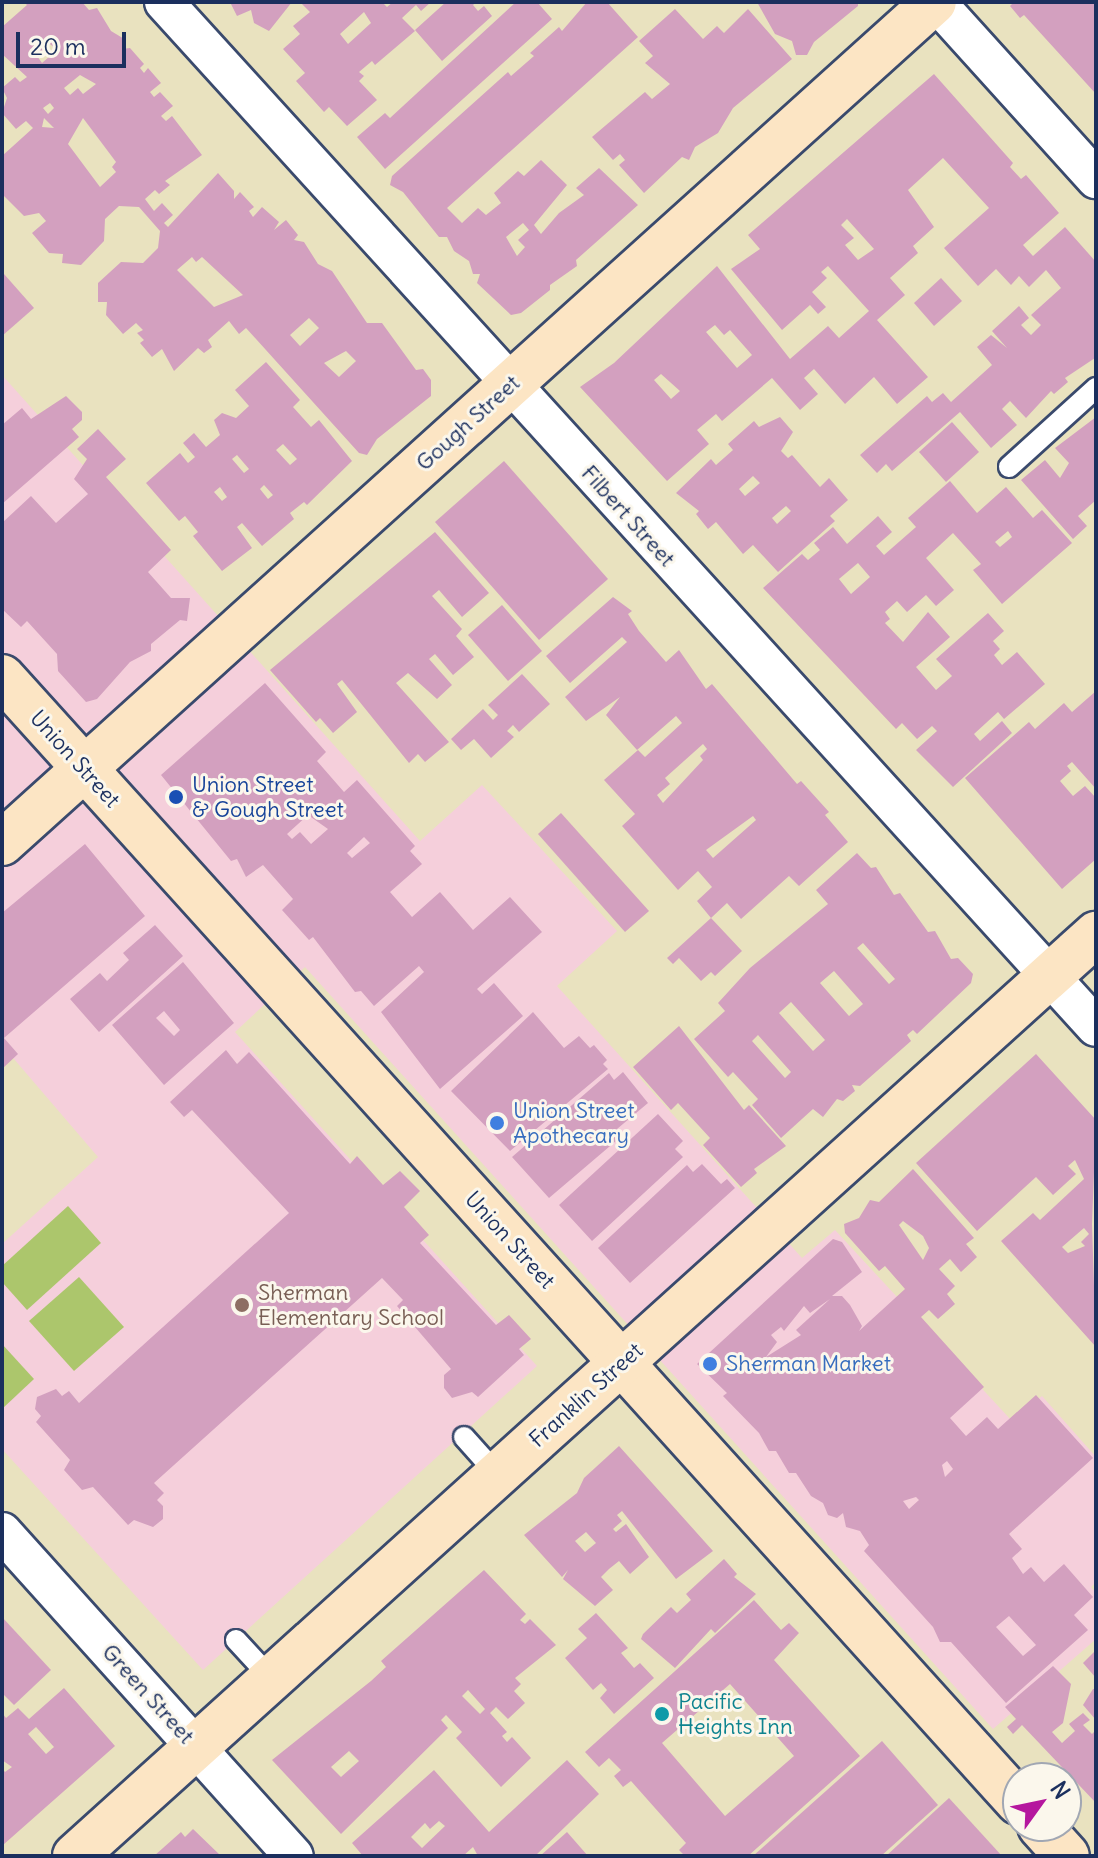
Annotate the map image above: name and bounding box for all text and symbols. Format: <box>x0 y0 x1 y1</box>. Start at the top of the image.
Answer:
scale bar <box>20 16 130 66</box>
text: 20 m <box>30 31 86 61</box>
street label: Gough Street <box>411 370 525 476</box>
street label: Filbert Street <box>576 460 680 572</box>
street label: Union Street <box>25 705 125 813</box>
place label: Union Street & Gough Street <box>192 771 344 822</box>
marker: Union Street & Gough Street <box>167 788 185 806</box>
place label: Union Street Apothecary <box>513 1097 635 1148</box>
marker: Union Street Apothecary <box>488 1114 506 1132</box>
street label: Union Street <box>460 1186 560 1294</box>
place label: Sherman Elementary School <box>258 1279 444 1330</box>
marker: Sherman Elementary School <box>233 1296 251 1314</box>
street label: Franklin Street <box>524 1337 648 1453</box>
place label: Sherman Market <box>726 1351 891 1377</box>
marker: Sherman Market <box>701 1355 719 1373</box>
street label: Green Street <box>97 1639 199 1749</box>
place label: Pacific Heights Inn <box>678 1688 793 1740</box>
marker: Pacific Heights Inn <box>653 1705 671 1723</box>
north arrow <box>1002 1762 1082 1842</box>
text: N <box>1045 1776 1076 1804</box>

